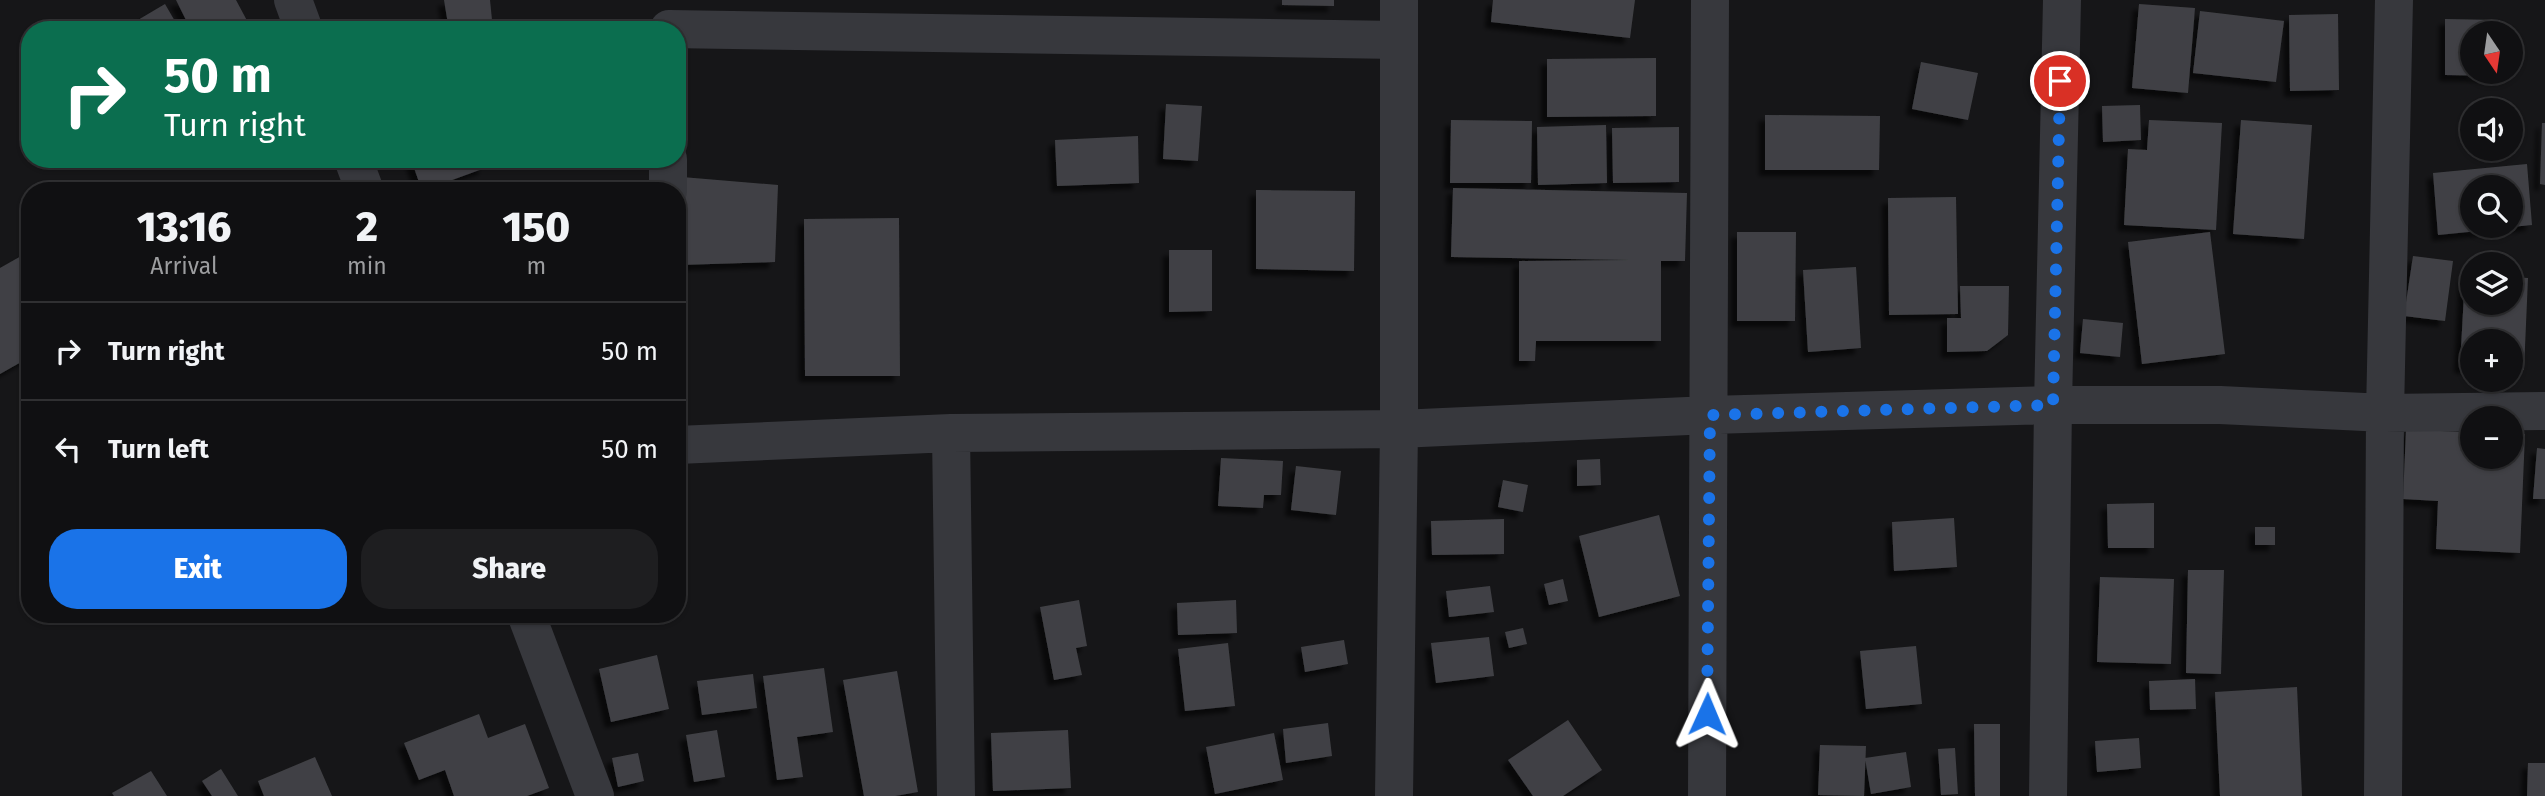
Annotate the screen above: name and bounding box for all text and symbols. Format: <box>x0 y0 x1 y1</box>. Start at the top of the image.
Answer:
north arrow <box>2460 21 2524 84</box>
map controls <box>2460 21 2523 469</box>
text: 50 m <box>164 46 272 105</box>
icon: right <box>49 49 140 140</box>
pin <box>2030 51 2090 111</box>
icon: arrive <box>2041 62 2079 100</box>
button: sound <box>2460 98 2523 161</box>
text: Turn right <box>164 106 306 144</box>
button: search <box>2460 175 2523 238</box>
text: 13:16 <box>137 202 231 252</box>
text: 2 <box>356 202 378 252</box>
text: 150 <box>502 202 570 252</box>
text: Arrival <box>150 252 218 280</box>
text: min <box>347 252 387 280</box>
text: m <box>527 252 546 280</box>
button: layers <box>2460 252 2523 315</box>
button: + <box>2460 329 2523 392</box>
icon: right <box>49 332 87 370</box>
text: Turn right <box>108 336 225 367</box>
text: 50 m <box>601 336 658 367</box>
button: − <box>2460 406 2523 469</box>
icon: left <box>49 430 87 468</box>
text: Turn left <box>108 434 209 465</box>
text: 50 m <box>601 434 658 465</box>
button: Exit <box>49 529 347 609</box>
button: Share <box>361 529 658 609</box>
position arrow <box>1670 677 1744 751</box>

